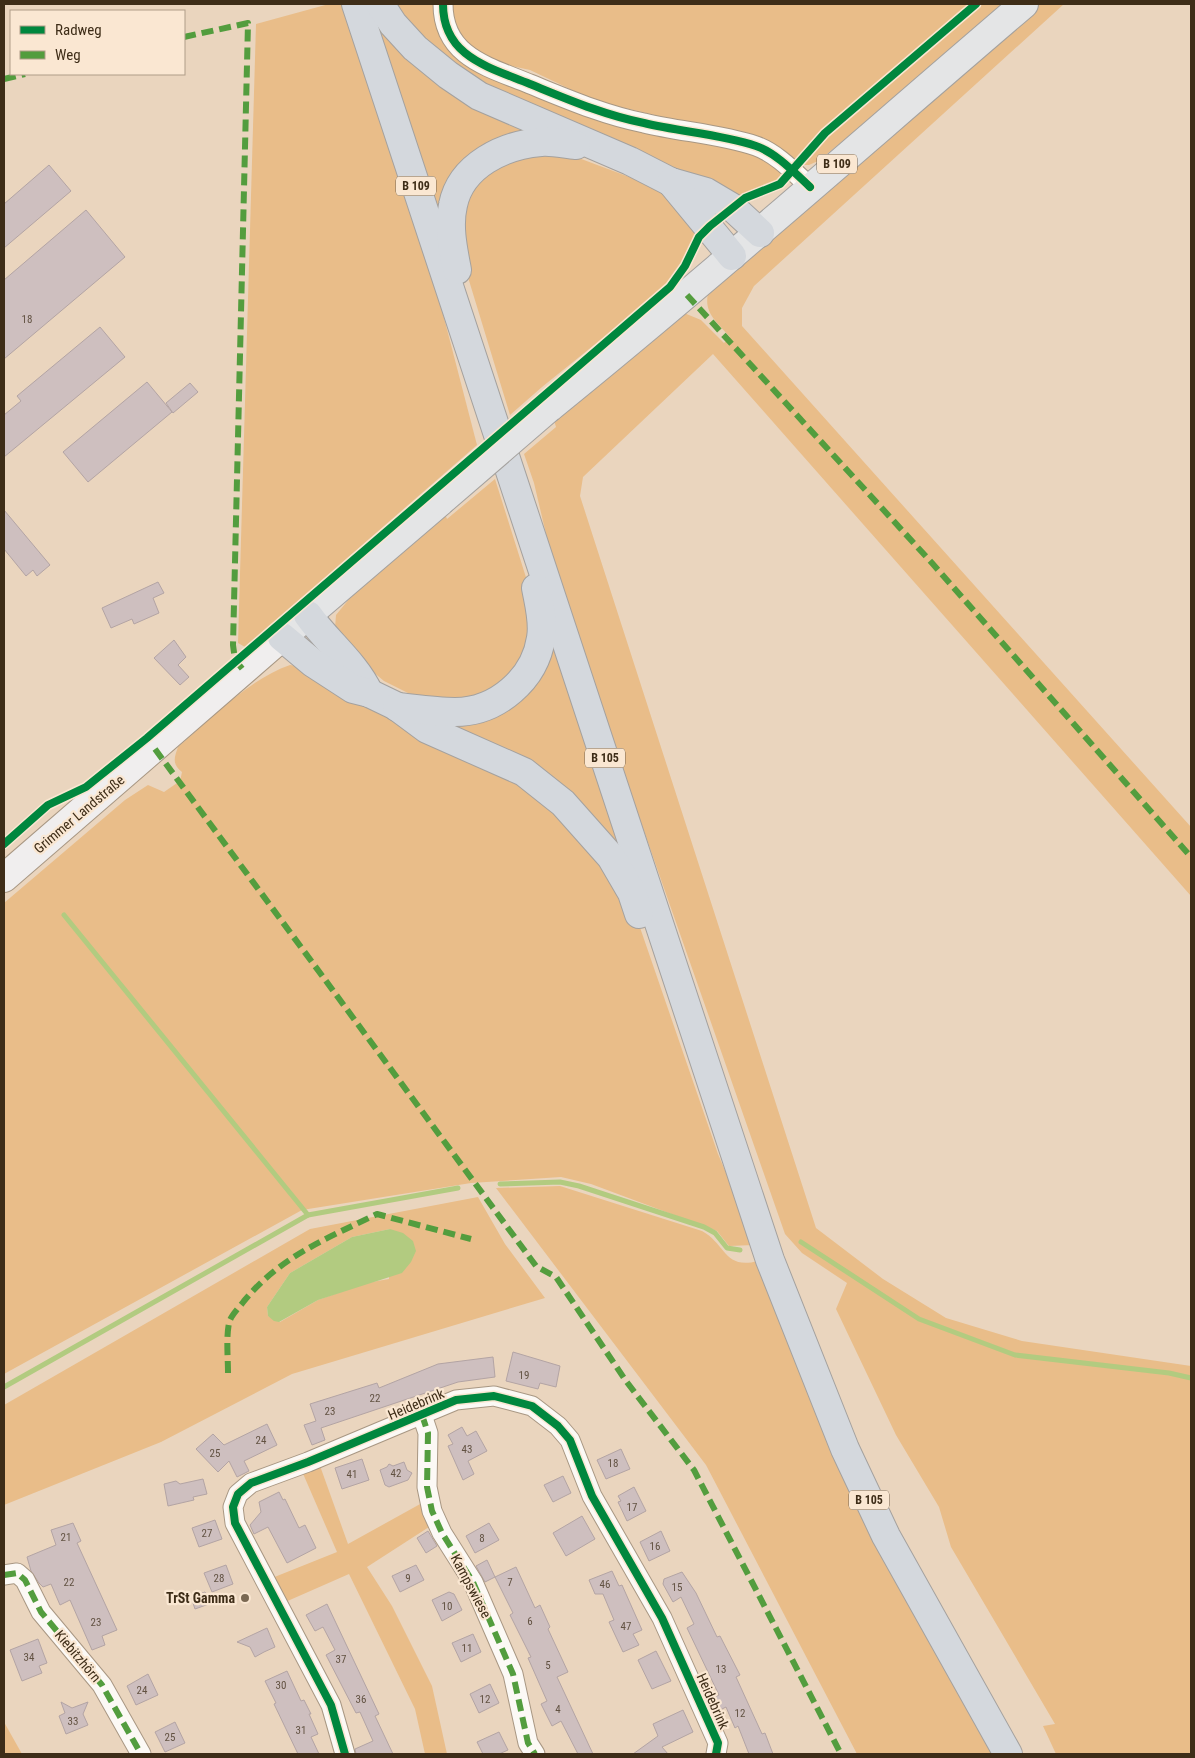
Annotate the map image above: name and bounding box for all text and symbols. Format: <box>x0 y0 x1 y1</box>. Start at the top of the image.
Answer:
legend <box>10 10 185 75</box>
text: Radweg <box>55 21 102 39</box>
text: Weg <box>55 46 81 64</box>
road number: B 109 <box>817 154 857 173</box>
road number: B 109 <box>396 177 436 196</box>
house number: 18 <box>22 313 32 326</box>
road number: B 105 <box>585 748 625 768</box>
street label: Grimmer Landstraße <box>31 771 128 856</box>
house number: 19 <box>519 1369 529 1382</box>
street label: Heidebrink <box>386 1385 447 1423</box>
house number: 22 <box>370 1392 380 1405</box>
house number: 23 <box>325 1405 335 1418</box>
house number: 24 <box>256 1434 267 1447</box>
house number: 43 <box>462 1443 472 1456</box>
house number: 25 <box>210 1447 220 1460</box>
house number: 18 <box>608 1457 618 1470</box>
house number: 42 <box>391 1467 401 1480</box>
house number: 41 <box>347 1468 357 1481</box>
road number: B 105 <box>849 1490 889 1510</box>
house number: 17 <box>627 1501 637 1514</box>
house number: 27 <box>202 1527 212 1540</box>
house number: 21 <box>61 1531 71 1544</box>
house number: 8 <box>479 1532 485 1545</box>
house number: 16 <box>650 1540 660 1553</box>
street label: Kampswiese <box>448 1551 495 1621</box>
house number: 28 <box>214 1572 224 1585</box>
house number: 9 <box>405 1572 411 1585</box>
house number: 22 <box>64 1576 74 1589</box>
house number: 7 <box>507 1576 513 1589</box>
house number: 46 <box>600 1578 610 1591</box>
house number: 15 <box>672 1581 682 1594</box>
place label: TrSt Gamma <box>166 1590 235 1606</box>
marker: TrSt Gamma <box>239 1592 251 1604</box>
house number: 10 <box>442 1600 452 1613</box>
house number: 6 <box>527 1615 533 1628</box>
house number: 23 <box>91 1616 101 1629</box>
house number: 47 <box>621 1620 631 1633</box>
street label: Kiebitzhörn <box>52 1627 104 1685</box>
house number: 11 <box>462 1642 472 1655</box>
house number: 34 <box>24 1651 35 1664</box>
house number: 37 <box>336 1653 346 1666</box>
house number: 5 <box>545 1659 551 1672</box>
house number: 13 <box>716 1663 726 1676</box>
street label: Heidebrink <box>694 1671 733 1732</box>
house number: 30 <box>276 1679 286 1692</box>
house number: 24 <box>137 1684 148 1697</box>
house number: 36 <box>356 1693 366 1706</box>
house number: 12 <box>480 1693 490 1706</box>
house number: 4 <box>555 1703 561 1716</box>
house number: 12 <box>735 1707 745 1720</box>
house number: 33 <box>68 1715 78 1728</box>
house number: 31 <box>296 1724 306 1737</box>
house number: 25 <box>165 1731 175 1744</box>

